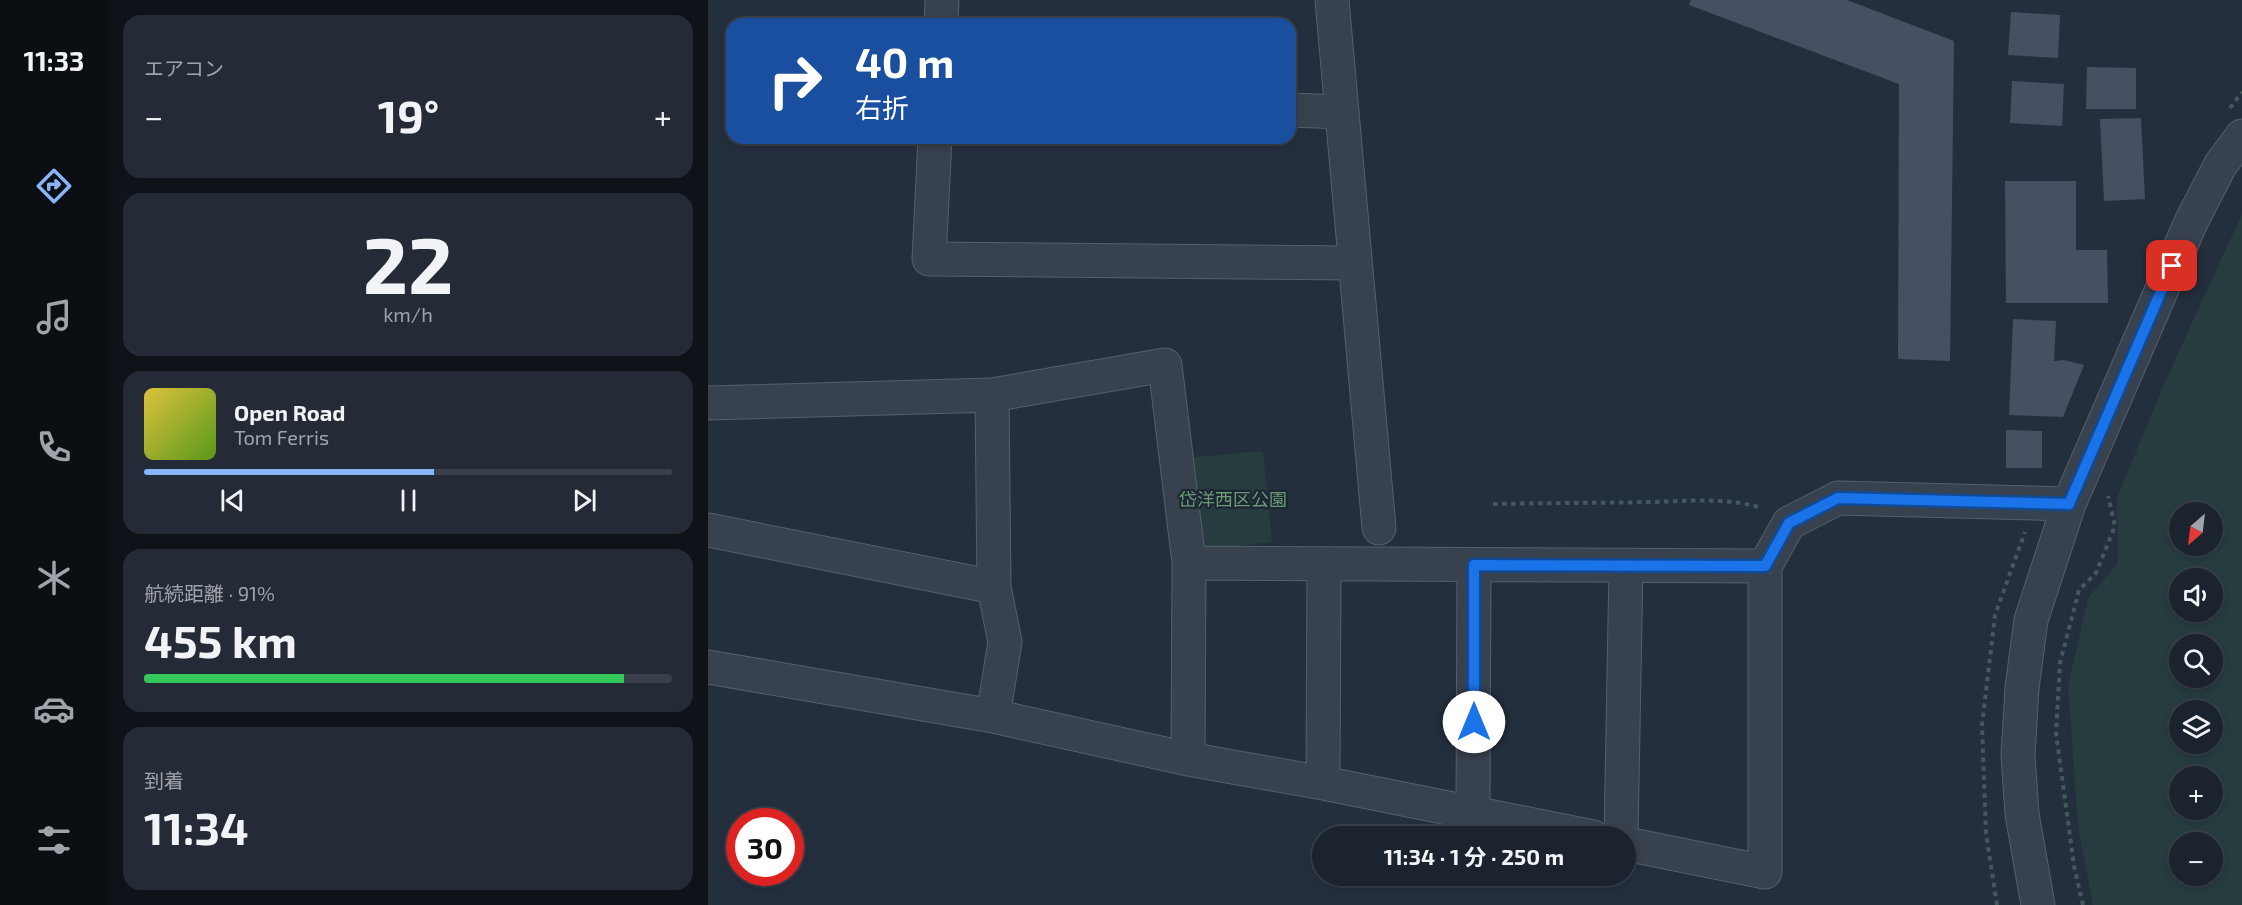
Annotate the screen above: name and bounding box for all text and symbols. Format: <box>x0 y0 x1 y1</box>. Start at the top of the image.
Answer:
text: 40 m <box>855 36 954 86</box>
icon: right <box>756 42 834 120</box>
text: 11:33 <box>24 44 84 76</box>
text: エアコン <box>144 56 224 80</box>
text: 19° <box>378 88 439 142</box>
text: 右折 <box>855 91 909 123</box>
text: − <box>144 96 163 136</box>
text: + <box>654 96 672 136</box>
icon: directions <box>33 165 75 207</box>
text: 22 <box>363 216 453 310</box>
pin <box>2146 240 2197 291</box>
icon: arrive <box>2155 249 2188 282</box>
icon: music <box>33 296 75 338</box>
text: km/h <box>383 302 433 326</box>
text: Open Road <box>234 399 346 425</box>
text: Tom Ferris <box>234 425 329 449</box>
icon: phone <box>33 426 75 468</box>
icon: previous <box>216 484 249 517</box>
icon: pause <box>392 484 425 517</box>
icon: next <box>568 484 601 517</box>
park label: 岱洋西区公園 <box>1179 488 1287 510</box>
north arrow <box>2169 502 2223 556</box>
map controls <box>2169 502 2223 886</box>
icon: climate <box>33 557 75 599</box>
button: sound <box>2169 568 2223 622</box>
text: 航続距離 · 91% <box>144 581 275 605</box>
text: 455 km <box>144 613 297 667</box>
button: search <box>2169 634 2223 688</box>
icon: car <box>33 688 75 730</box>
position arrow <box>1442 690 1506 754</box>
button: layers <box>2169 700 2223 754</box>
button: + <box>2169 766 2223 820</box>
text: 到着 <box>144 768 184 792</box>
text: 11:34 <box>144 800 249 854</box>
speed limit sign: 30 <box>726 808 804 886</box>
icon: filters <box>33 819 75 861</box>
button: − <box>2169 832 2223 886</box>
text: 11:34 · 1 分 · 250 m <box>1384 843 1564 869</box>

